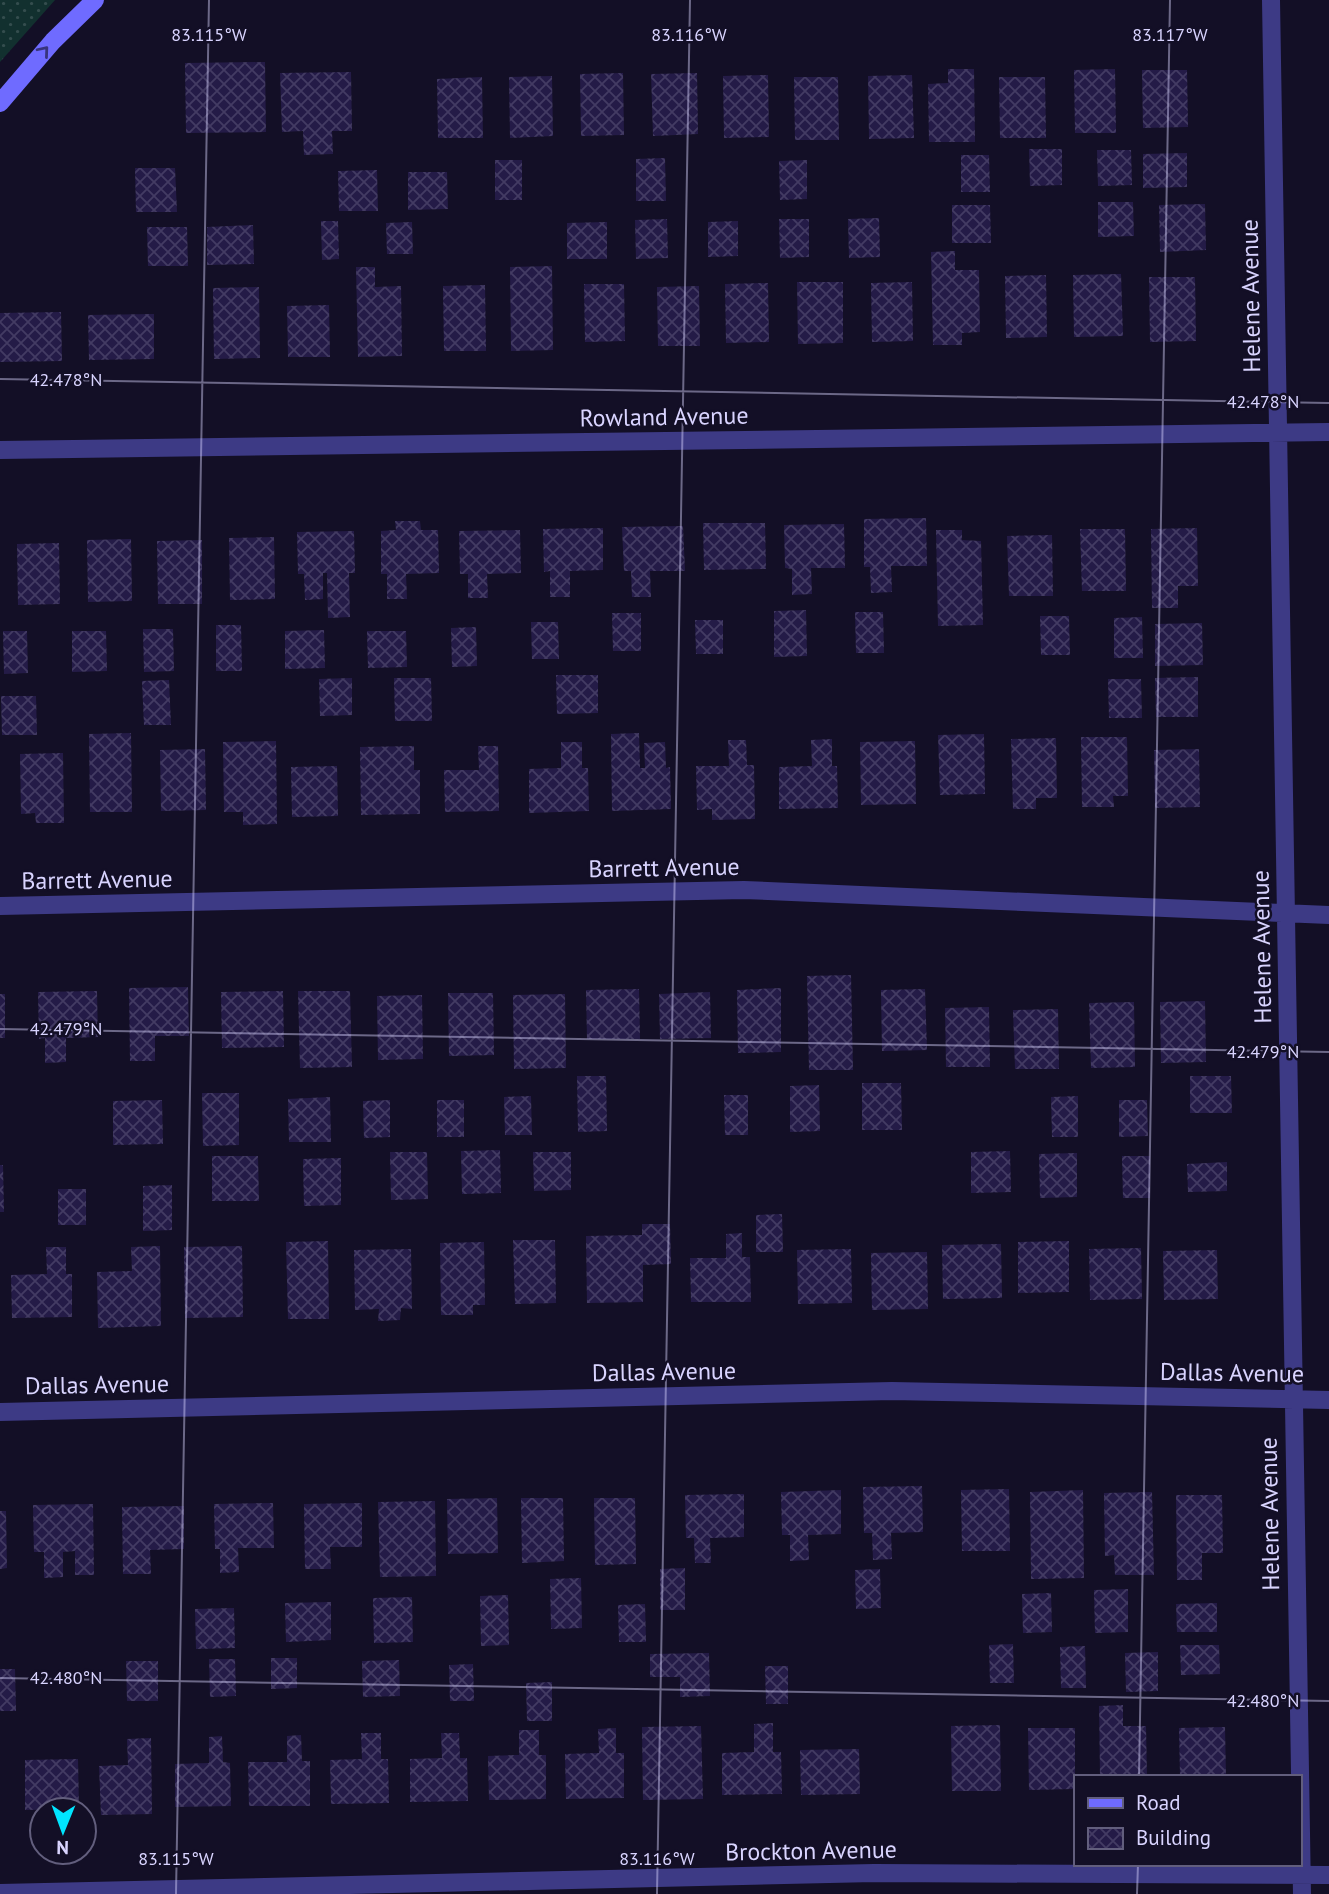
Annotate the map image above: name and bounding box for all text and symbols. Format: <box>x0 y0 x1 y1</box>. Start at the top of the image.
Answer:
text: 83.115°W <box>171 23 247 46</box>
text: 83.116°W <box>651 23 727 46</box>
text: 83.117°W <box>1132 23 1208 46</box>
one-way arrow <box>36 46 48 59</box>
street label: Helene Avenue <box>1234 219 1267 373</box>
text: 42.478°N <box>30 368 102 391</box>
text: 42.478°N <box>1227 390 1299 413</box>
street label: Rowland Avenue <box>579 400 749 433</box>
street label: Barrett Avenue <box>588 851 740 884</box>
street label: Barrett Avenue <box>21 863 173 896</box>
street label: Helene Avenue <box>1245 870 1278 1024</box>
text: 42.479°N <box>30 1017 102 1040</box>
text: 42.479°N <box>1227 1040 1299 1063</box>
street label: Dallas Avenue <box>592 1355 736 1388</box>
street label: Dallas Avenue <box>1160 1356 1304 1389</box>
street label: Dallas Avenue <box>25 1368 169 1401</box>
street label: Helene Avenue <box>1253 1437 1286 1591</box>
text: 42.480°N <box>30 1666 102 1689</box>
text: 42.480°N <box>1227 1689 1299 1712</box>
legend <box>1074 1775 1301 1866</box>
text: Road <box>1136 1789 1180 1816</box>
north arrow <box>28 1796 98 1866</box>
text: Building <box>1136 1824 1211 1851</box>
street label: Brockton Avenue <box>725 1834 897 1867</box>
text: N <box>56 1836 69 1860</box>
text: 83.115°W <box>138 1847 214 1870</box>
text: 83.116°W <box>619 1847 695 1870</box>

